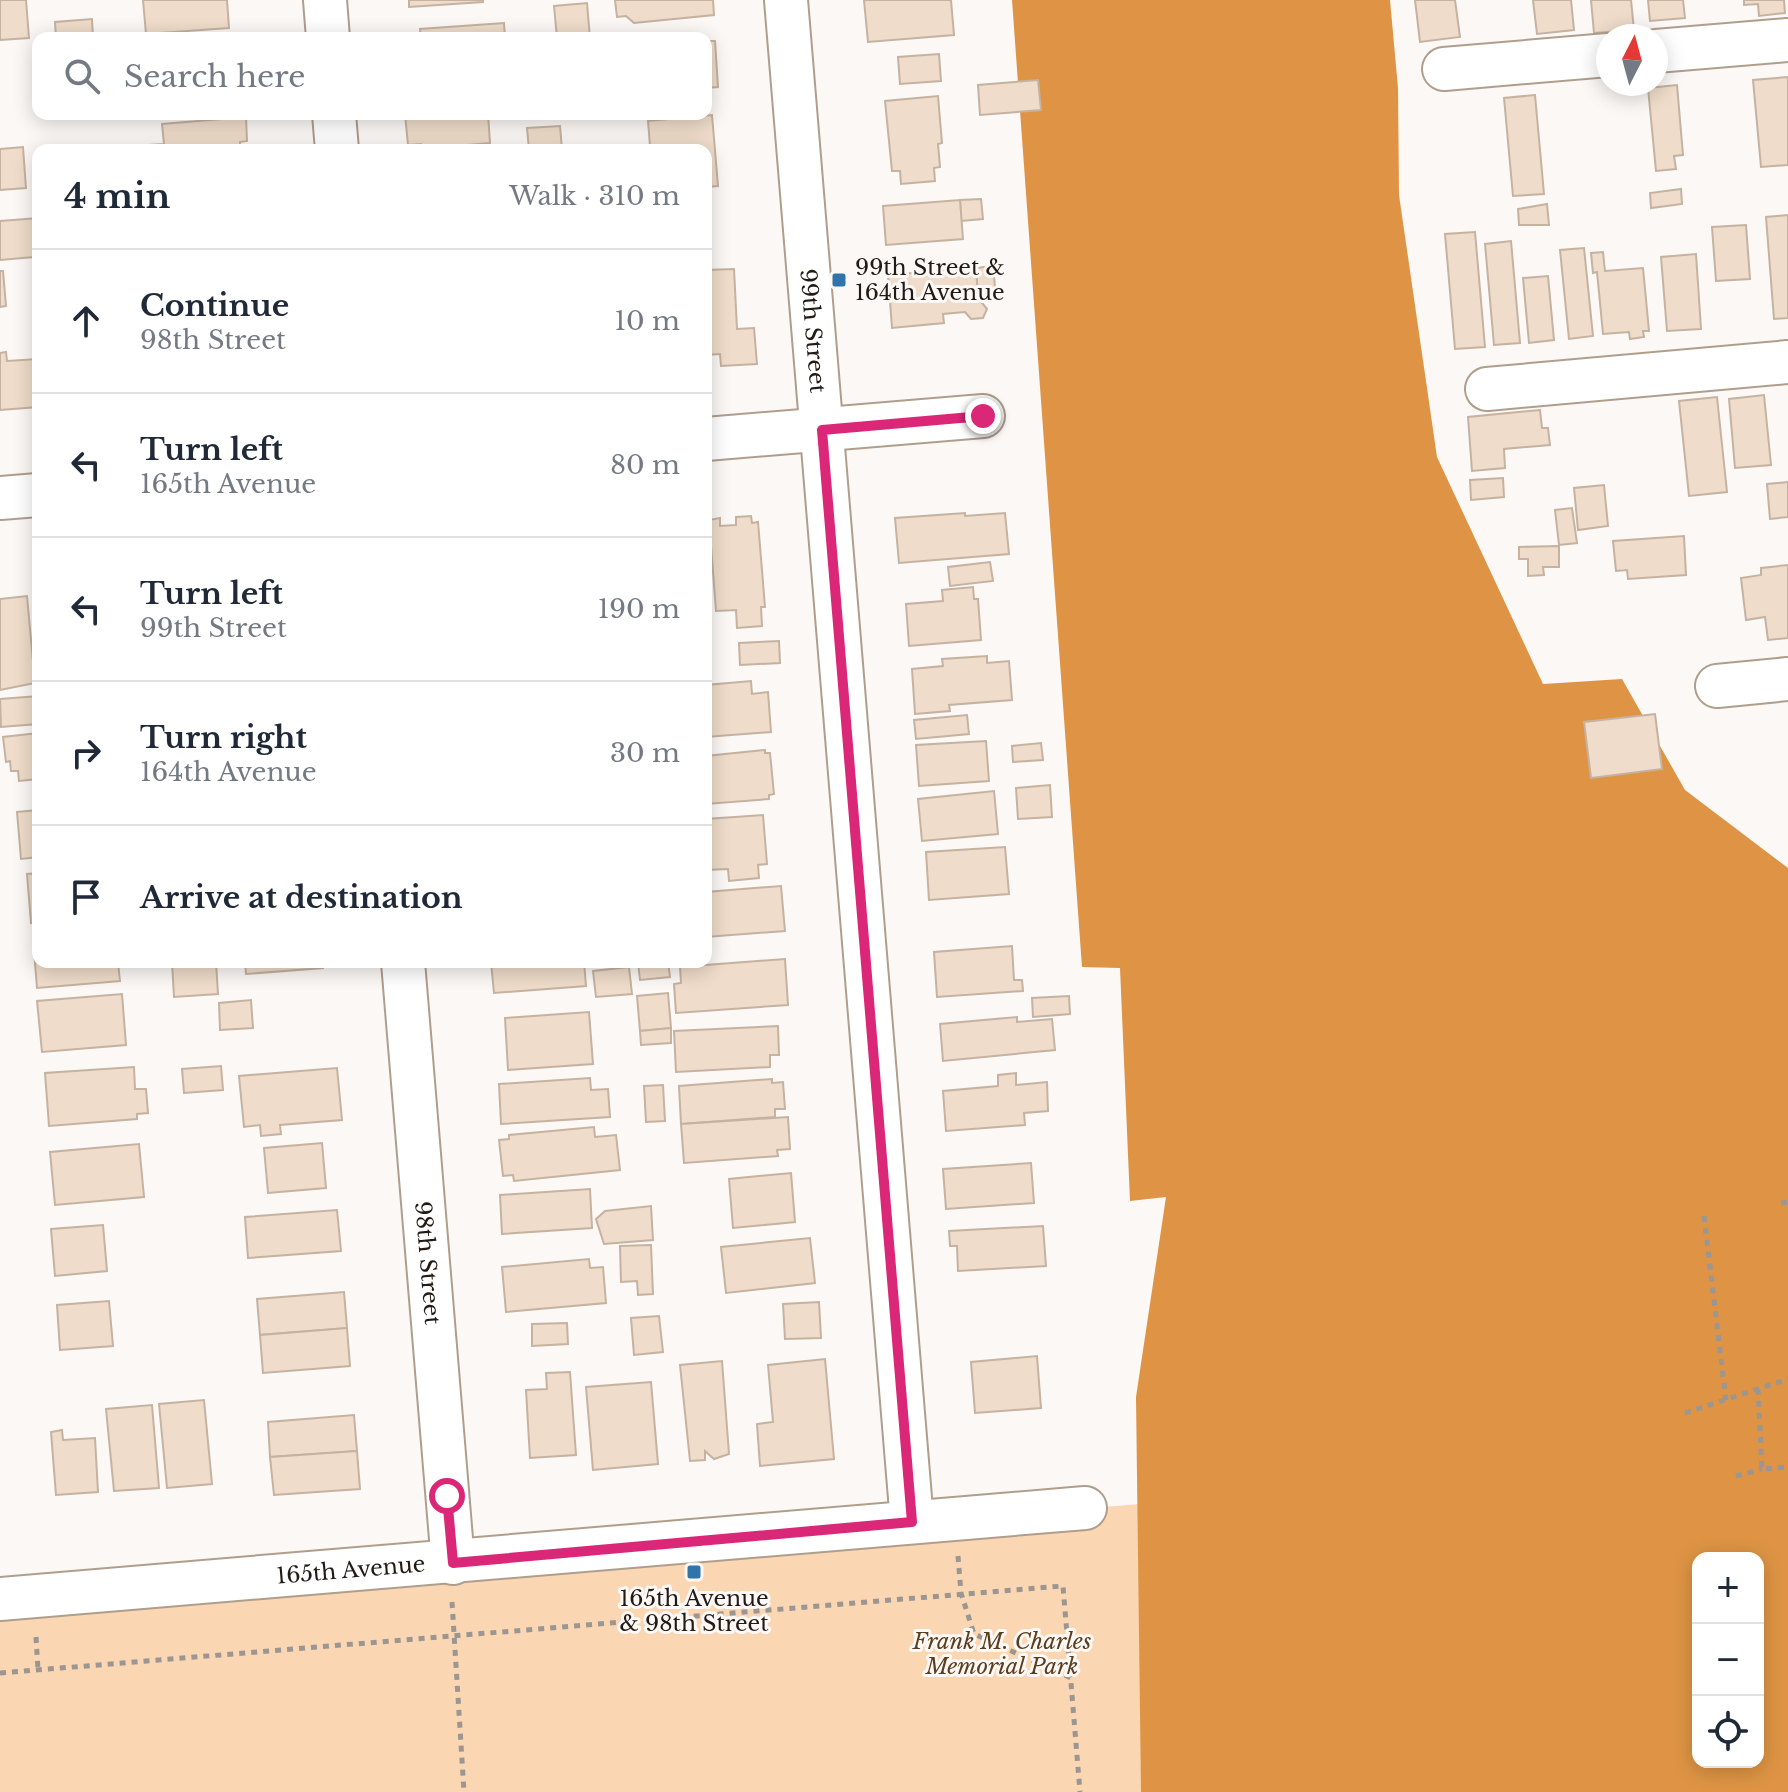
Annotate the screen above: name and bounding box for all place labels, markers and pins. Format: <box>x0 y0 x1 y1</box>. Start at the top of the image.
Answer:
place label: 99th Street & 164th Avenue <box>855 254 1005 306</box>
marker: 99th Street & 164th Avenue <box>830 271 848 289</box>
marker: 165th Avenue & 98th Street <box>685 1563 703 1581</box>
place label: 165th Avenue & 98th Street <box>619 1585 769 1637</box>

